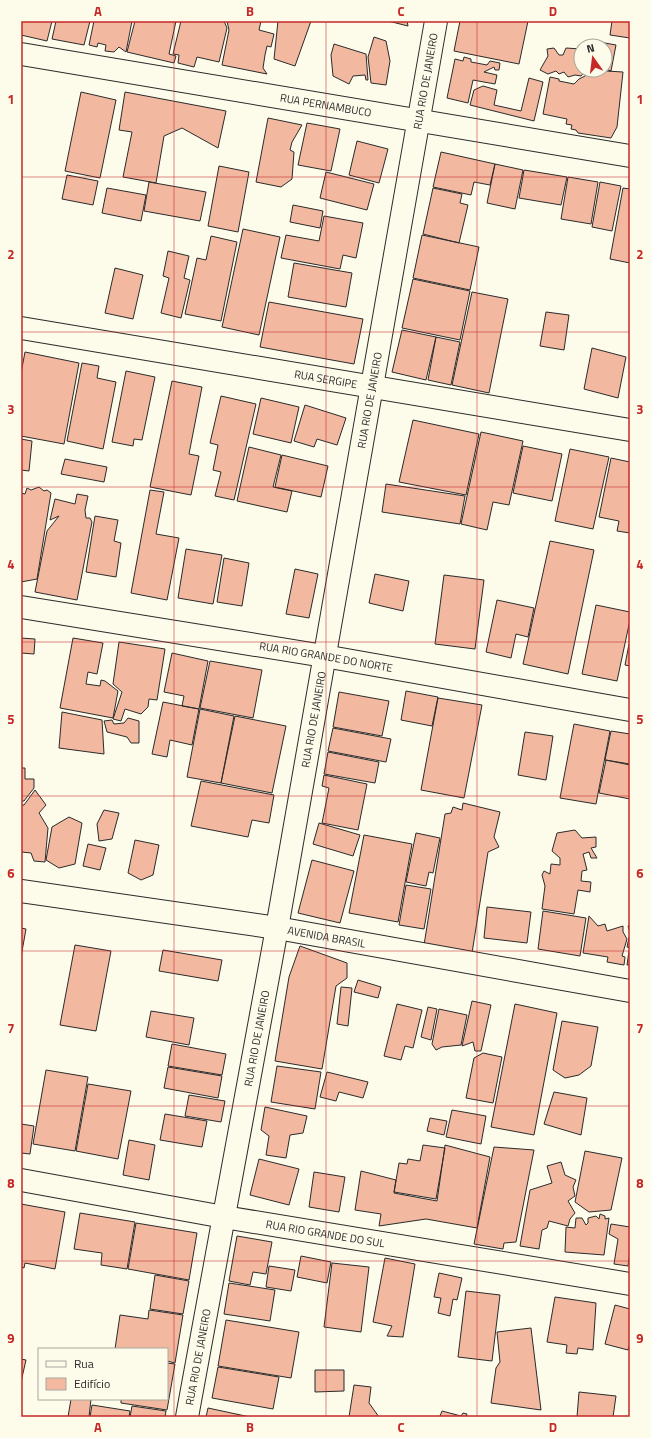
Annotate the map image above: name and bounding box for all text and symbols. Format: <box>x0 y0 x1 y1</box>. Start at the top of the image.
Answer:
text: A <box>94 1 102 21</box>
text: B <box>246 1 254 21</box>
text: C <box>397 1 405 21</box>
text: D <box>549 1 557 21</box>
street label: RUA RIO DE JANEIRO <box>409 32 442 131</box>
north arrow <box>573 38 613 78</box>
text: N <box>585 40 596 57</box>
text: 1 <box>7 89 15 109</box>
text: 1 <box>636 89 644 109</box>
street label: RUA PERNAMBUCO <box>279 90 373 121</box>
text: 2 <box>7 244 15 264</box>
text: 2 <box>636 244 644 264</box>
street label: RUA RIO DE JANEIRO <box>353 351 386 450</box>
street label: RUA SERGIPE <box>293 366 359 392</box>
text: 3 <box>7 399 15 419</box>
text: 3 <box>636 399 644 419</box>
text: 4 <box>7 554 15 574</box>
text: 4 <box>636 554 644 574</box>
street label: RUA RIO GRANDE DO NORTE <box>258 638 394 676</box>
street label: RUA RIO DE JANEIRO <box>297 670 330 769</box>
text: 5 <box>7 709 15 729</box>
text: 5 <box>636 709 644 729</box>
text: 6 <box>7 863 15 883</box>
text: 6 <box>636 863 644 883</box>
street label: AVENIDA BRASIL <box>286 922 367 952</box>
street label: RUA RIO DE JANEIRO <box>240 989 273 1088</box>
text: 7 <box>7 1018 15 1038</box>
text: 7 <box>636 1018 644 1038</box>
text: 8 <box>7 1173 15 1193</box>
text: 8 <box>636 1173 644 1193</box>
street label: RUA RIO GRANDE DO SUL <box>265 1216 387 1252</box>
street label: RUA RIO DE JANEIRO <box>181 1308 215 1406</box>
text: 9 <box>7 1328 15 1348</box>
text: 9 <box>636 1328 644 1348</box>
legend <box>38 1348 168 1400</box>
text: Rua <box>74 1354 94 1373</box>
text: Edifício <box>74 1374 110 1393</box>
text: A <box>94 1417 102 1437</box>
text: B <box>246 1417 254 1437</box>
text: C <box>397 1417 405 1437</box>
text: D <box>549 1417 557 1437</box>

